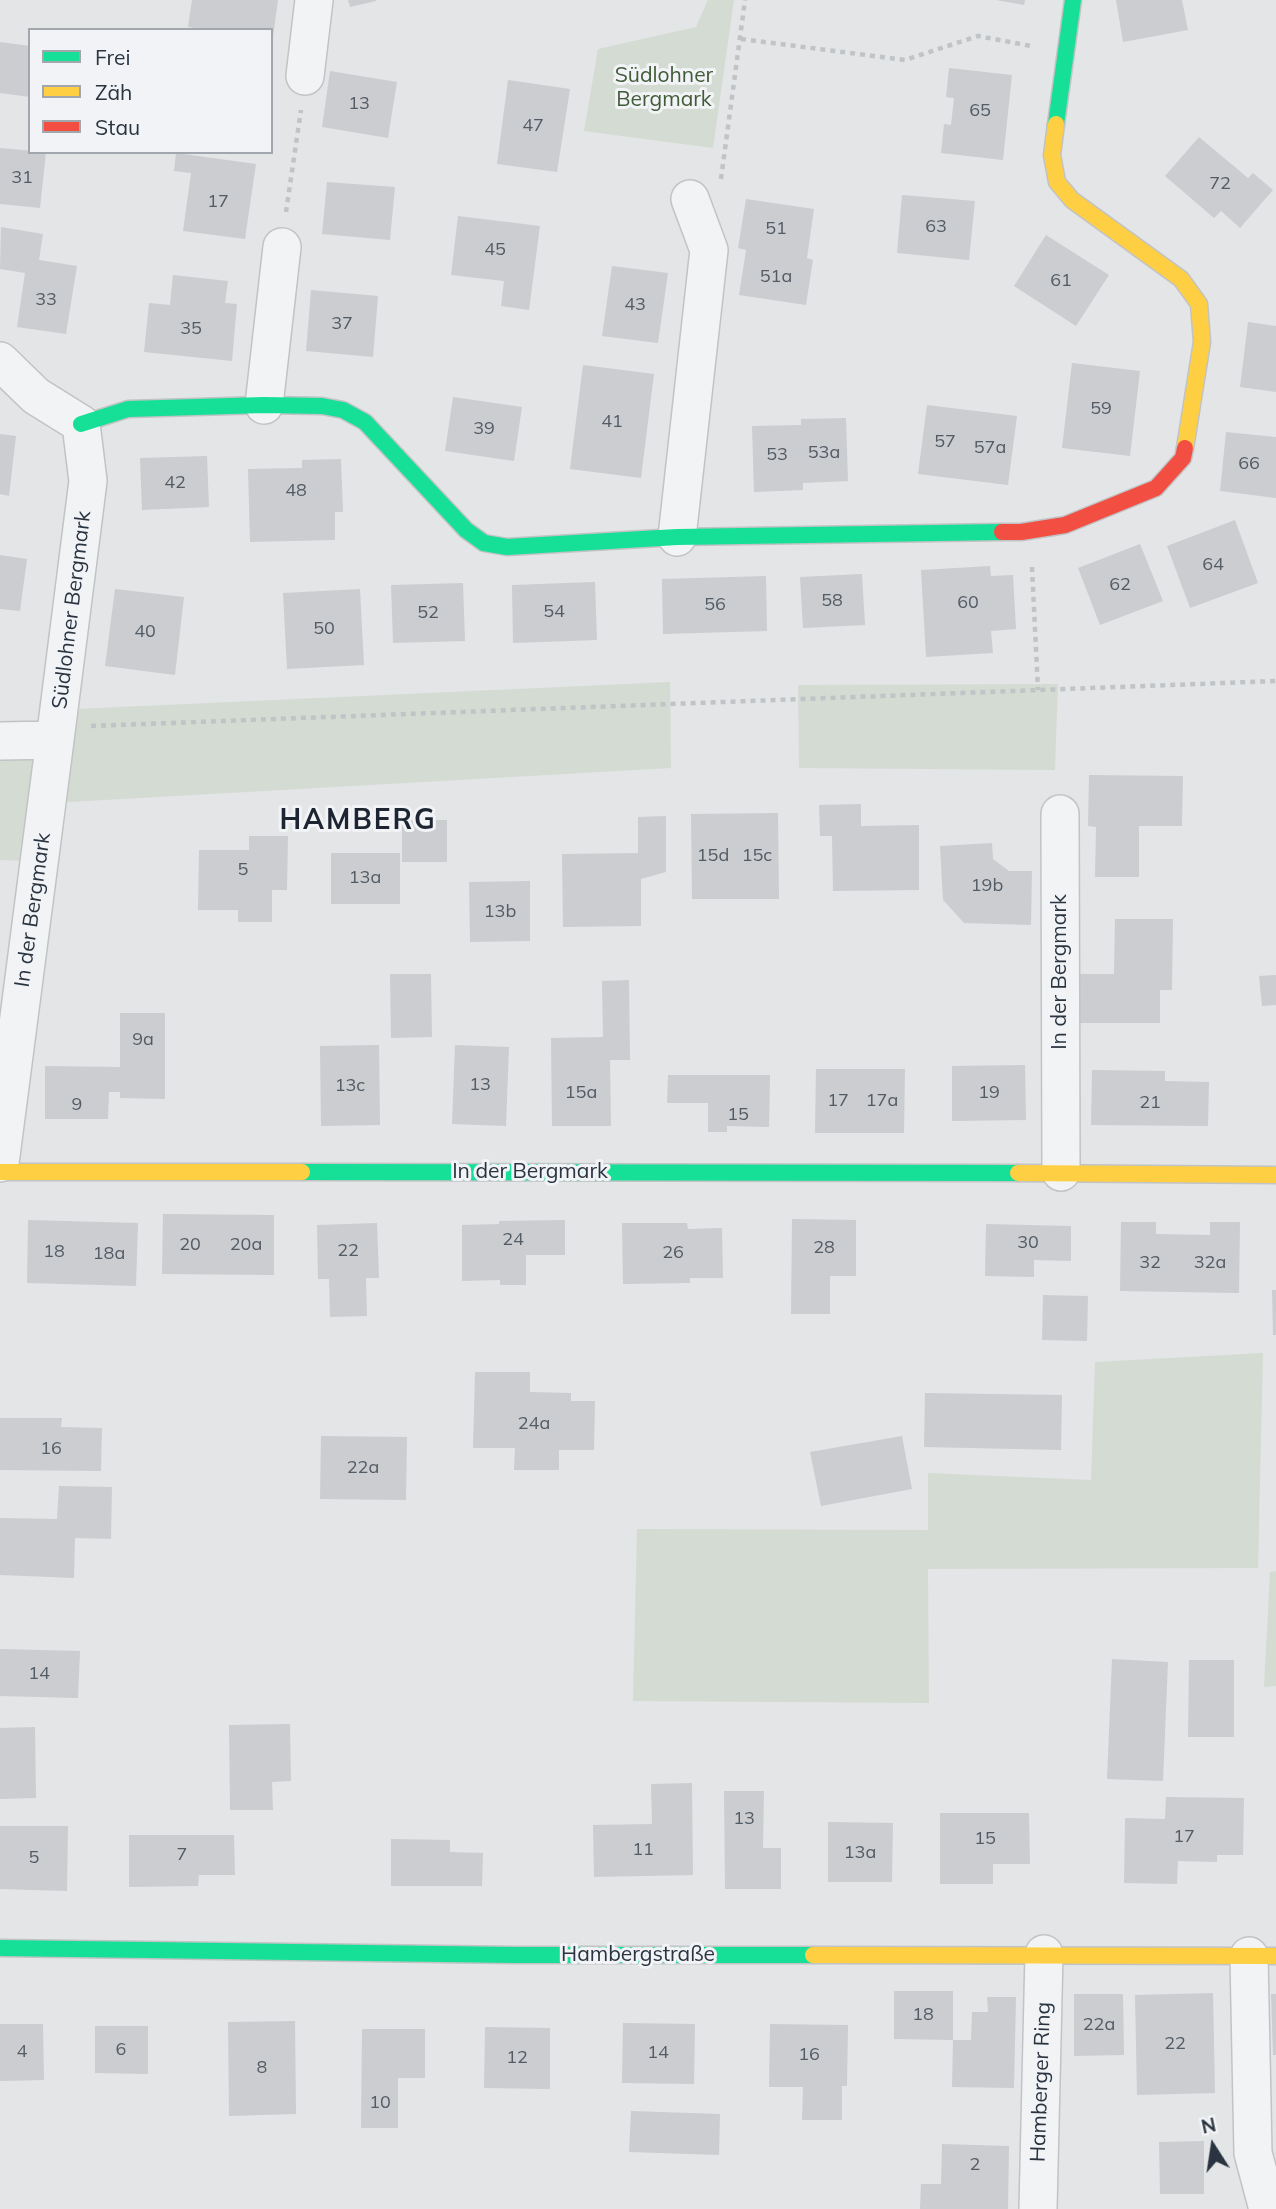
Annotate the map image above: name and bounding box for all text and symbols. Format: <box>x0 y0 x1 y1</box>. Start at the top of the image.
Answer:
legend <box>28 28 273 154</box>
text: Frei <box>95 44 131 70</box>
park label: Südlohner Bergmark <box>615 63 713 113</box>
text: Zäh <box>95 79 132 105</box>
house number: 13 <box>348 93 370 115</box>
house number: 65 <box>969 100 991 122</box>
text: Stau <box>95 114 140 140</box>
house number: 47 <box>522 115 544 137</box>
house number: 31 <box>11 167 33 189</box>
house number: 72 <box>1209 173 1231 195</box>
house number: 17 <box>207 191 229 213</box>
house number: 63 <box>925 216 947 238</box>
house number: 51 <box>765 218 787 240</box>
house number: 45 <box>484 239 506 261</box>
house number: 51a <box>760 266 792 288</box>
house number: 61 <box>1050 270 1072 292</box>
house number: 33 <box>35 289 57 311</box>
house number: 43 <box>624 294 646 316</box>
house number: 37 <box>331 313 353 335</box>
house number: 35 <box>180 318 202 340</box>
house number: 59 <box>1090 398 1112 420</box>
house number: 41 <box>601 411 623 433</box>
house number: 39 <box>473 418 495 440</box>
house number: 57 <box>934 431 956 453</box>
house number: 57a <box>974 437 1006 459</box>
house number: 53a <box>808 442 840 464</box>
house number: 53 <box>766 444 788 466</box>
house number: 66 <box>1238 453 1260 475</box>
house number: 42 <box>164 472 186 494</box>
house number: 48 <box>285 480 307 502</box>
street label: Südlohner Bergmark <box>47 510 97 710</box>
house number: 64 <box>1202 554 1224 576</box>
house number: 62 <box>1109 574 1131 596</box>
house number: 58 <box>821 590 843 612</box>
house number: 60 <box>957 592 979 614</box>
house number: 56 <box>704 594 726 616</box>
house number: 54 <box>543 601 565 623</box>
house number: 52 <box>417 602 439 624</box>
house number: 50 <box>313 618 335 640</box>
house number: 40 <box>134 621 156 643</box>
district label: HAMBERG <box>280 804 436 838</box>
street label: In der Bergmark <box>10 831 56 989</box>
house number: 15d <box>697 845 729 867</box>
house number: 15c <box>742 845 772 867</box>
house number: 5 <box>238 859 248 881</box>
house number: 13a <box>349 867 381 889</box>
house number: 19b <box>971 875 1003 897</box>
street label: In der Bergmark <box>1047 894 1073 1050</box>
house number: 13b <box>484 901 516 923</box>
house number: 9a <box>132 1029 154 1051</box>
house number: 13 <box>469 1074 491 1096</box>
house number: 13c <box>335 1075 365 1097</box>
house number: 15a <box>565 1082 597 1104</box>
house number: 19 <box>978 1082 1000 1104</box>
house number: 17 <box>827 1090 849 1112</box>
house number: 17a <box>866 1090 898 1112</box>
house number: 21 <box>1139 1092 1161 1114</box>
house number: 9 <box>72 1094 82 1116</box>
house number: 15 <box>727 1104 749 1126</box>
street label: In der Bergmark <box>452 1159 608 1185</box>
house number: 24 <box>502 1229 524 1251</box>
house number: 30 <box>1017 1232 1039 1254</box>
house number: 20 <box>179 1234 201 1256</box>
house number: 20a <box>230 1234 262 1256</box>
house number: 28 <box>813 1237 835 1259</box>
house number: 22 <box>337 1240 359 1262</box>
house number: 18 <box>43 1241 65 1263</box>
house number: 26 <box>662 1242 684 1264</box>
house number: 18a <box>93 1243 125 1265</box>
house number: 32 <box>1139 1252 1161 1274</box>
house number: 32a <box>1194 1252 1226 1274</box>
house number: 24a <box>518 1413 550 1435</box>
house number: 16 <box>40 1438 62 1460</box>
house number: 22a <box>347 1457 379 1479</box>
house number: 14 <box>28 1663 50 1685</box>
house number: 13 <box>733 1808 755 1830</box>
house number: 17 <box>1173 1826 1195 1848</box>
house number: 15 <box>974 1828 996 1850</box>
house number: 11 <box>632 1839 654 1861</box>
house number: 13a <box>844 1842 876 1864</box>
house number: 7 <box>177 1844 187 1866</box>
house number: 5 <box>29 1847 39 1869</box>
street label: Hambergstraße <box>561 1942 715 1968</box>
street label: Hamberger Ring <box>1026 2001 1056 2163</box>
house number: 18 <box>912 2004 934 2026</box>
house number: 22a <box>1083 2014 1115 2036</box>
house number: 22 <box>1164 2033 1186 2055</box>
house number: 6 <box>116 2039 126 2061</box>
house number: 4 <box>17 2041 27 2063</box>
house number: 14 <box>647 2042 669 2064</box>
house number: 16 <box>798 2044 820 2066</box>
house number: 12 <box>506 2047 528 2069</box>
house number: 8 <box>257 2057 267 2079</box>
house number: 10 <box>369 2092 391 2114</box>
north arrow <box>1178 2111 1248 2181</box>
text: N <box>1199 2112 1218 2139</box>
house number: 2 <box>970 2154 980 2176</box>

